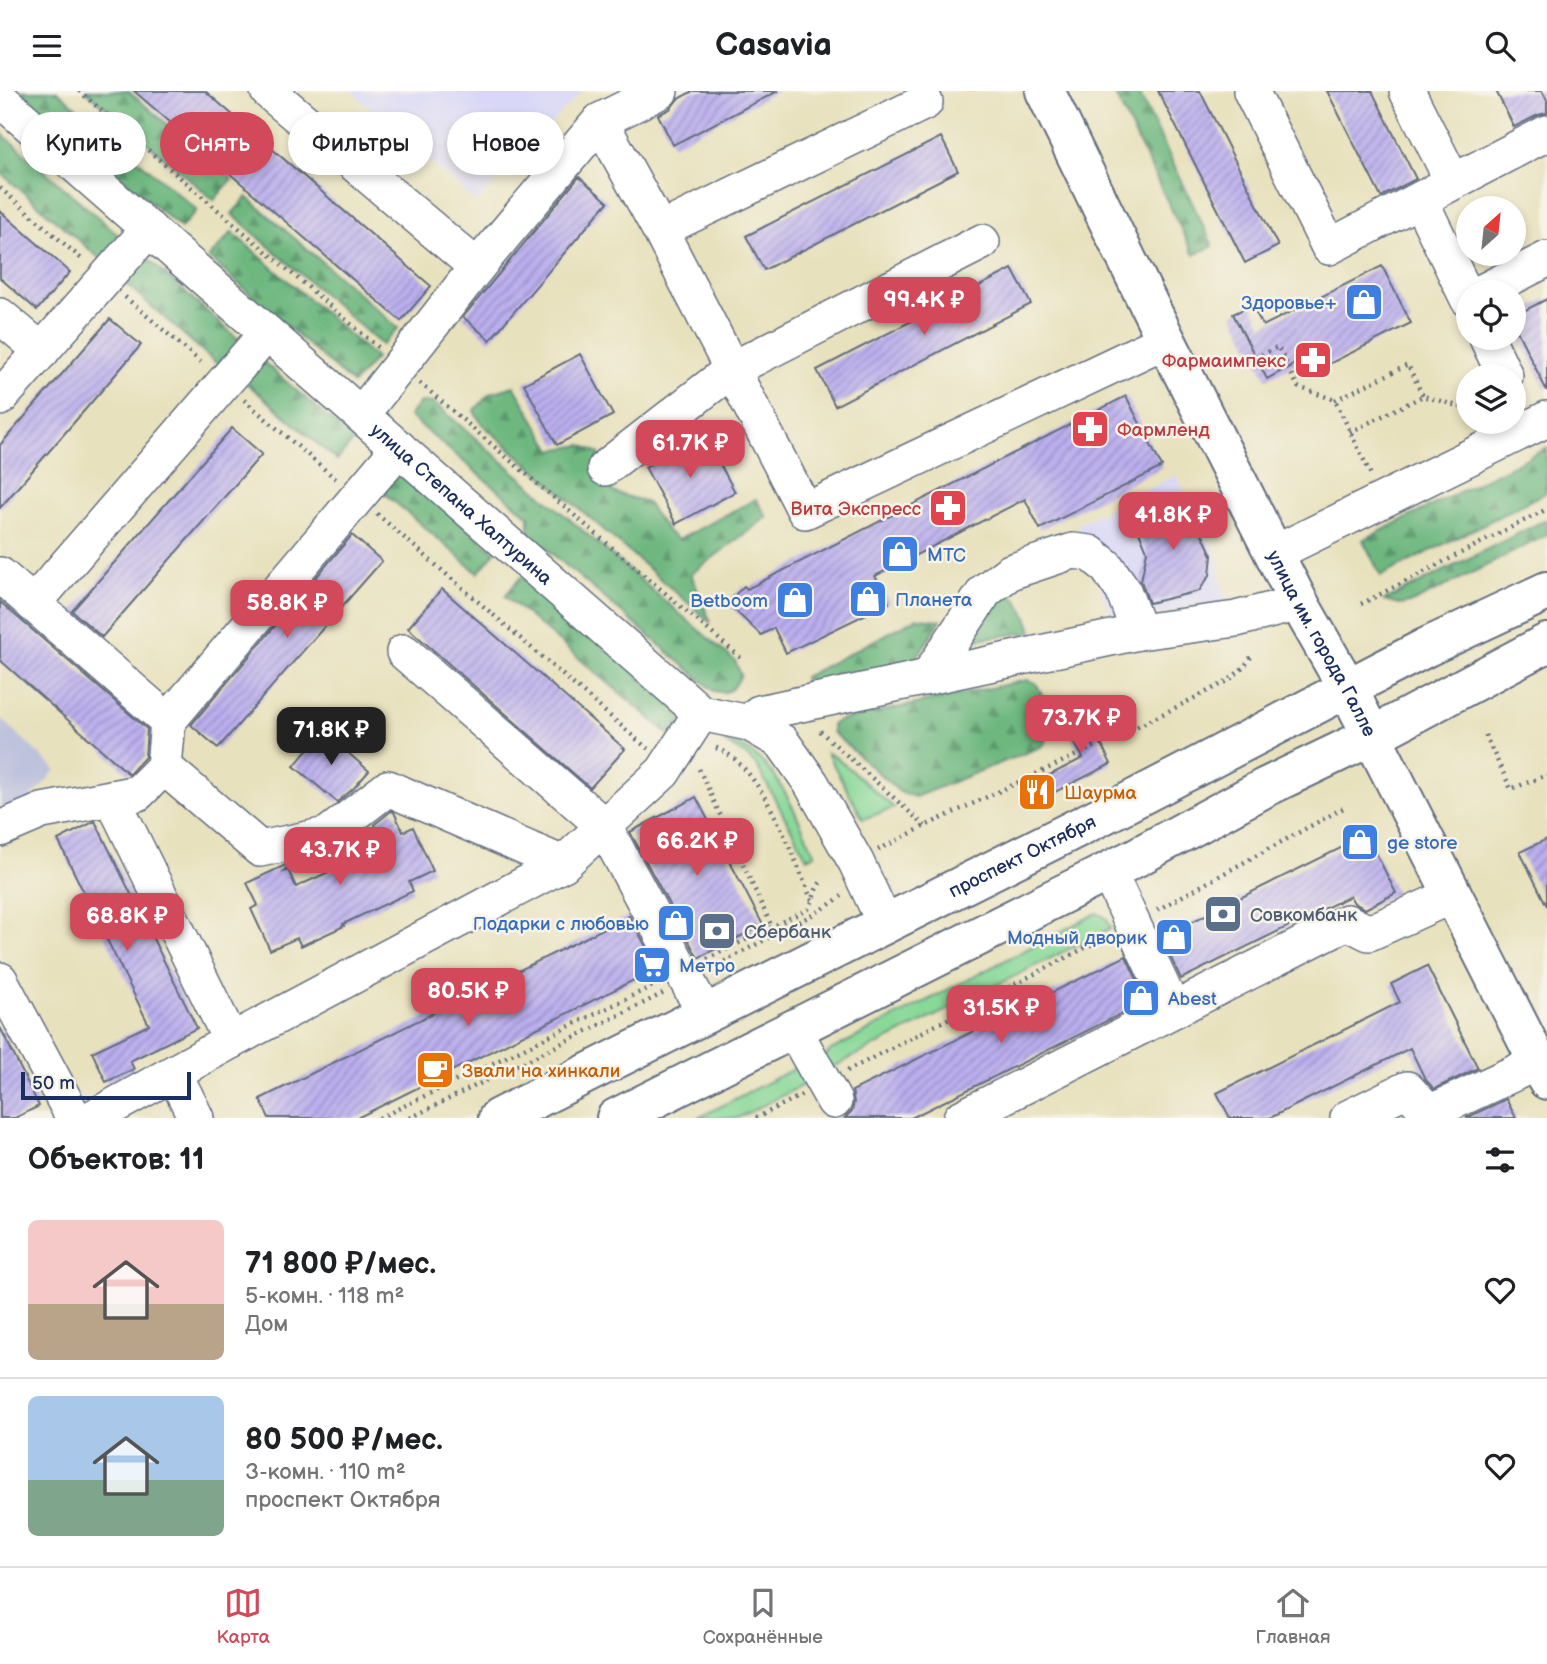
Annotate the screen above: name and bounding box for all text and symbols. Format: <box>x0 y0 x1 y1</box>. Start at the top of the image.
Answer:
text: Casavia <box>715 26 832 65</box>
icon: menu <box>28 27 66 65</box>
icon: search <box>1481 27 1519 65</box>
chip: Купить <box>21 112 146 175</box>
chip: Снять <box>160 112 274 175</box>
chip: Фильтры <box>288 112 433 175</box>
chip: Новое <box>447 112 564 175</box>
north arrow <box>1456 196 1526 266</box>
map controls <box>1456 196 1526 434</box>
pin: 99.4K ₽ <box>859 278 989 337</box>
button: locate <box>1456 280 1526 350</box>
shop icon: Здоровье+ <box>1343 281 1385 323</box>
text: 99.4K ₽ <box>884 286 964 314</box>
place label: Здоровье+ <box>1241 292 1337 315</box>
pharmacy icon: Фармаимпекс <box>1292 339 1334 381</box>
place label: Фармаимпекс <box>1162 350 1287 373</box>
button: layers <box>1456 364 1526 434</box>
pharmacy icon: Фармленд <box>1069 408 1111 450</box>
street label: улица Степана Халтурина <box>365 419 556 590</box>
place label: Фармленд <box>1117 419 1210 442</box>
pin: 61.7K ₽ <box>625 421 755 480</box>
text: 61.7K ₽ <box>652 429 728 457</box>
pharmacy icon: Вита Экспресс <box>927 487 969 529</box>
pin: 41.8K ₽ <box>1108 493 1238 552</box>
place label: Вита Экспресс <box>791 498 922 521</box>
text: 41.8K ₽ <box>1135 501 1211 529</box>
shop icon: МТС <box>879 533 921 575</box>
place label: МТС <box>927 544 966 567</box>
street label: улица им. города Галле <box>1261 547 1381 741</box>
shop icon: Планета <box>847 578 889 620</box>
shop icon: Betboom <box>774 579 816 621</box>
pin: 58.8K ₽ <box>222 581 352 640</box>
text: 58.8K ₽ <box>246 589 328 617</box>
place label: Планета <box>895 589 972 612</box>
place label: Betboom <box>690 590 768 613</box>
pin: 73.7K ₽ <box>1016 695 1146 755</box>
text: 73.7K ₽ <box>1041 704 1121 732</box>
pin: 71.8K ₽ <box>266 707 396 767</box>
text: 71.8K ₽ <box>293 716 369 744</box>
restaurant icon: Шаурма <box>1016 771 1058 813</box>
place label: Шаурма <box>1064 782 1137 805</box>
street label: проспект Октября <box>945 810 1100 903</box>
pin: 66.2K ₽ <box>632 819 762 878</box>
shop icon: ge store <box>1339 821 1381 863</box>
pin: 43.7K ₽ <box>275 827 405 887</box>
text: 66.2K ₽ <box>656 827 738 855</box>
place label: ge store <box>1387 832 1458 855</box>
text: 43.7K ₽ <box>300 836 380 864</box>
pin: 68.8K ₽ <box>62 893 192 953</box>
bank icon: Совкомбанк <box>1202 893 1244 935</box>
text: 68.8K ₽ <box>86 902 168 930</box>
shop icon: Подарки с любовью <box>655 902 697 944</box>
place label: Совкомбанк <box>1250 904 1357 927</box>
bank icon: Сбербанк <box>696 910 738 952</box>
place label: Подарки с любовью <box>473 913 649 936</box>
shop icon: Модный дворик <box>1153 916 1195 958</box>
place label: Сбербанк <box>744 921 831 944</box>
place label: Модный дворик <box>1007 927 1147 950</box>
supermarket icon: Метро <box>631 944 673 986</box>
place label: Метро <box>679 955 735 978</box>
pin: 80.5K ₽ <box>403 969 533 1028</box>
text: 80.5K ₽ <box>427 977 509 1005</box>
shop icon: Abest <box>1120 977 1162 1019</box>
pin: 31.5K ₽ <box>936 985 1066 1045</box>
place label: Abest <box>1168 988 1217 1011</box>
text: 31.5K ₽ <box>963 994 1039 1022</box>
cafe icon: Звали на хинкали <box>414 1049 456 1091</box>
place label: Звали на хинкали <box>462 1060 620 1083</box>
scale bar <box>21 1069 191 1101</box>
text: 50 m <box>32 1072 75 1095</box>
icon: filters <box>1481 1141 1519 1179</box>
text: Объектов: 11 <box>28 1142 205 1178</box>
text: 71 800 ₽/мес. <box>245 1246 436 1282</box>
icon: home <box>84 1248 168 1332</box>
icon: heart <box>1481 1271 1519 1309</box>
text: 5-комн. · 118 m² <box>245 1282 404 1310</box>
text: Дом <box>245 1310 288 1338</box>
text: 80 500 ₽/мес. <box>245 1422 443 1458</box>
icon: home <box>84 1424 168 1508</box>
icon: heart <box>1481 1447 1519 1485</box>
text: 3-комн. · 110 m² <box>245 1458 406 1486</box>
text: проспект Октября <box>245 1486 440 1514</box>
tab: Карта <box>216 1584 270 1649</box>
tab: Сохранённые <box>703 1584 823 1649</box>
tab: Главная <box>1256 1584 1331 1649</box>

